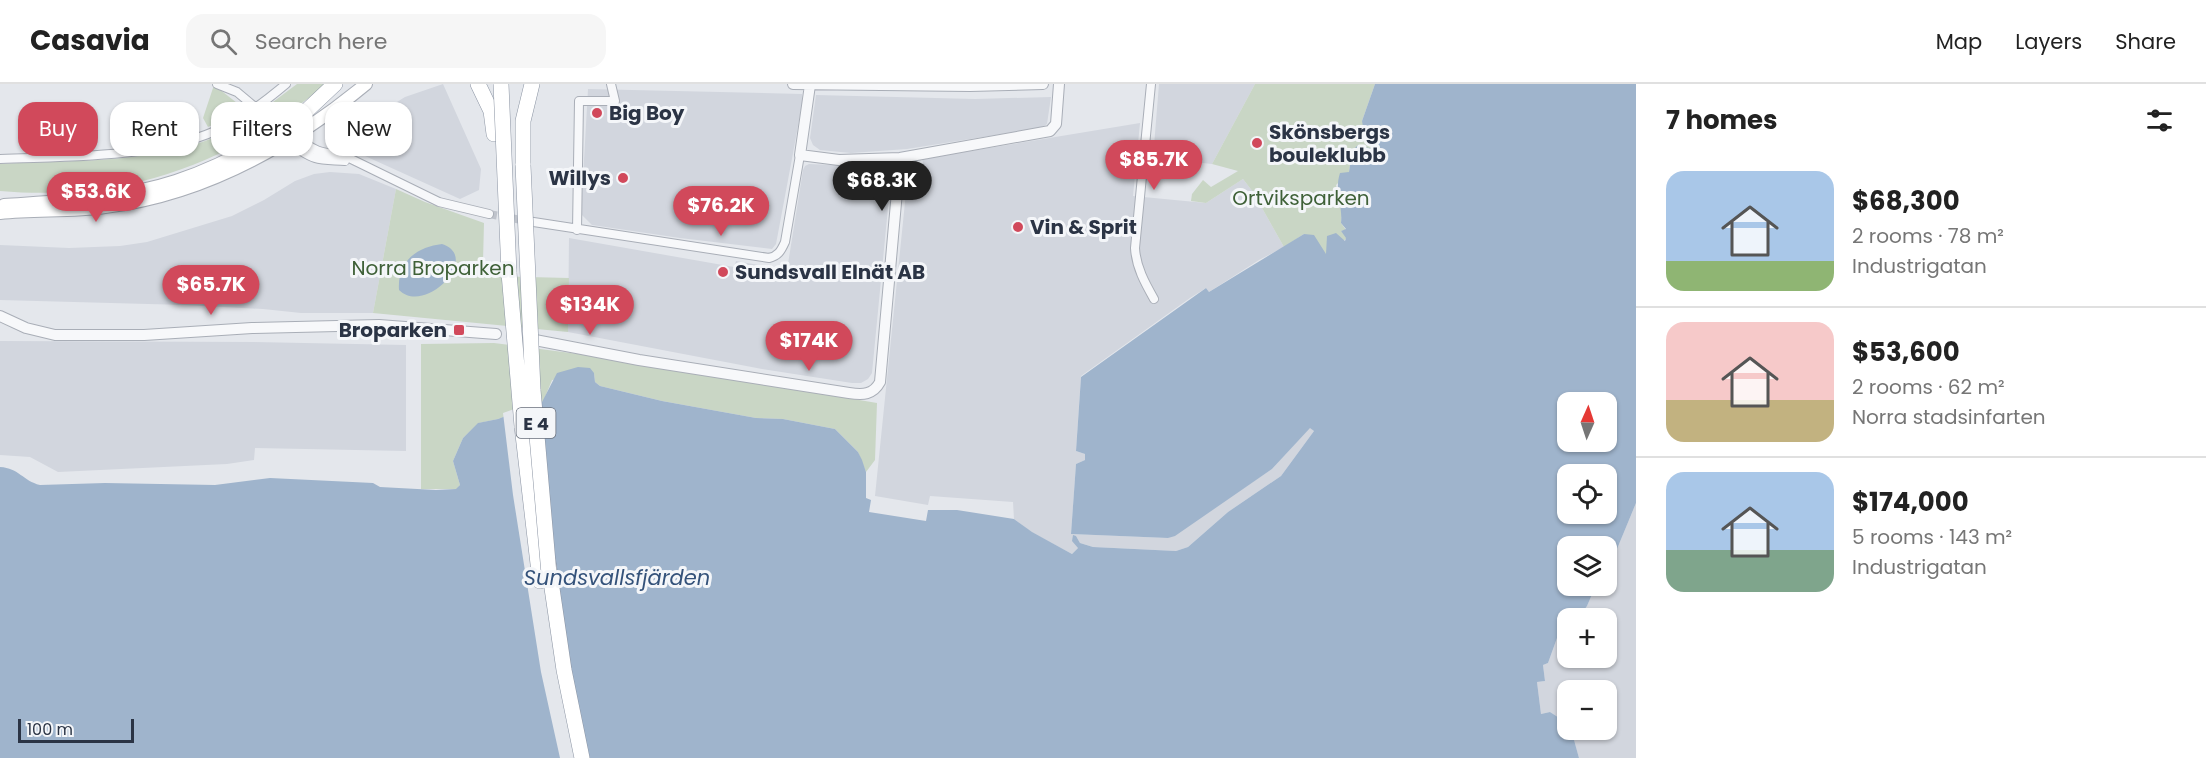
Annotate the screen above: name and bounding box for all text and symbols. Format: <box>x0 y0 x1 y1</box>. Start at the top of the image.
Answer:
search box <box>186 14 606 68</box>
text: Casavia <box>30 21 150 60</box>
icon: search <box>207 25 240 58</box>
text: Search here <box>255 26 387 57</box>
text: Map <box>1936 27 1982 56</box>
text: Layers <box>2015 27 2082 56</box>
text: Share <box>2115 27 2176 56</box>
place label: Big Boy <box>609 99 685 127</box>
chip: Buy <box>18 102 98 156</box>
chip: Rent <box>110 102 199 156</box>
chip: Filters <box>211 102 313 156</box>
chip: New <box>325 102 412 156</box>
text: 7 homes <box>1666 102 1778 138</box>
icon: filters <box>2143 104 2176 137</box>
marker: Big Boy <box>590 106 604 120</box>
place label: Skönsbergs bouleklubb <box>1269 118 1390 169</box>
marker: Skönsbergs bouleklubb <box>1250 136 1264 150</box>
pin: $85.7K <box>1105 140 1203 191</box>
text: $85.7K <box>1119 145 1189 173</box>
pin: $68.3K <box>833 161 931 212</box>
place label: Willys <box>548 164 611 192</box>
text: $68.3K <box>847 166 917 194</box>
marker: Willys <box>616 171 630 185</box>
pin: $53.6K <box>47 172 145 223</box>
text: $53.6K <box>61 177 131 205</box>
text: $68,300 <box>1852 183 1960 219</box>
park label: Ortviksparken <box>1232 184 1370 212</box>
pin: $76.2K <box>672 186 770 237</box>
text: $76.2K <box>687 191 755 219</box>
icon: home <box>1714 195 1786 267</box>
place label: Vin & Sprit <box>1030 213 1137 241</box>
marker: Vin & Sprit <box>1011 220 1025 234</box>
text: 2 rooms · 78 m² <box>1852 222 2004 250</box>
text: Industrigatan <box>1852 252 1987 280</box>
park label: Norra Broparken <box>351 254 515 282</box>
place label: Sundsvall Elnät AB <box>735 258 925 286</box>
pin: $65.7K <box>162 265 260 316</box>
marker: Sundsvall Elnät AB <box>716 265 730 279</box>
text: $65.7K <box>176 270 246 298</box>
pin: $134K <box>548 285 632 336</box>
text: $134K <box>560 290 620 318</box>
place label: Broparken <box>339 316 447 344</box>
pin: $174K <box>767 321 851 372</box>
marker: Broparken <box>452 323 466 337</box>
text: $174K <box>780 326 838 354</box>
text: $53,600 <box>1852 334 1960 370</box>
icon: home <box>1714 346 1786 418</box>
text: 2 rooms · 62 m² <box>1852 373 2005 401</box>
north arrow <box>1557 392 1617 452</box>
map controls <box>1557 392 1617 740</box>
text: Norra stadsinfarten <box>1852 403 2046 431</box>
road number: E 4 <box>516 408 556 438</box>
button: locate <box>1557 464 1617 524</box>
text: $174,000 <box>1852 484 1969 520</box>
icon: home <box>1714 496 1786 568</box>
text: 5 rooms · 143 m² <box>1852 523 2012 551</box>
button: layers <box>1557 536 1617 596</box>
text: Industrigatan <box>1852 553 1987 581</box>
water label: Sundsvallsfjärden <box>524 563 710 592</box>
button: + <box>1557 608 1617 668</box>
button: − <box>1557 680 1617 740</box>
scale bar <box>18 716 134 744</box>
text: 100 m <box>27 718 73 741</box>

